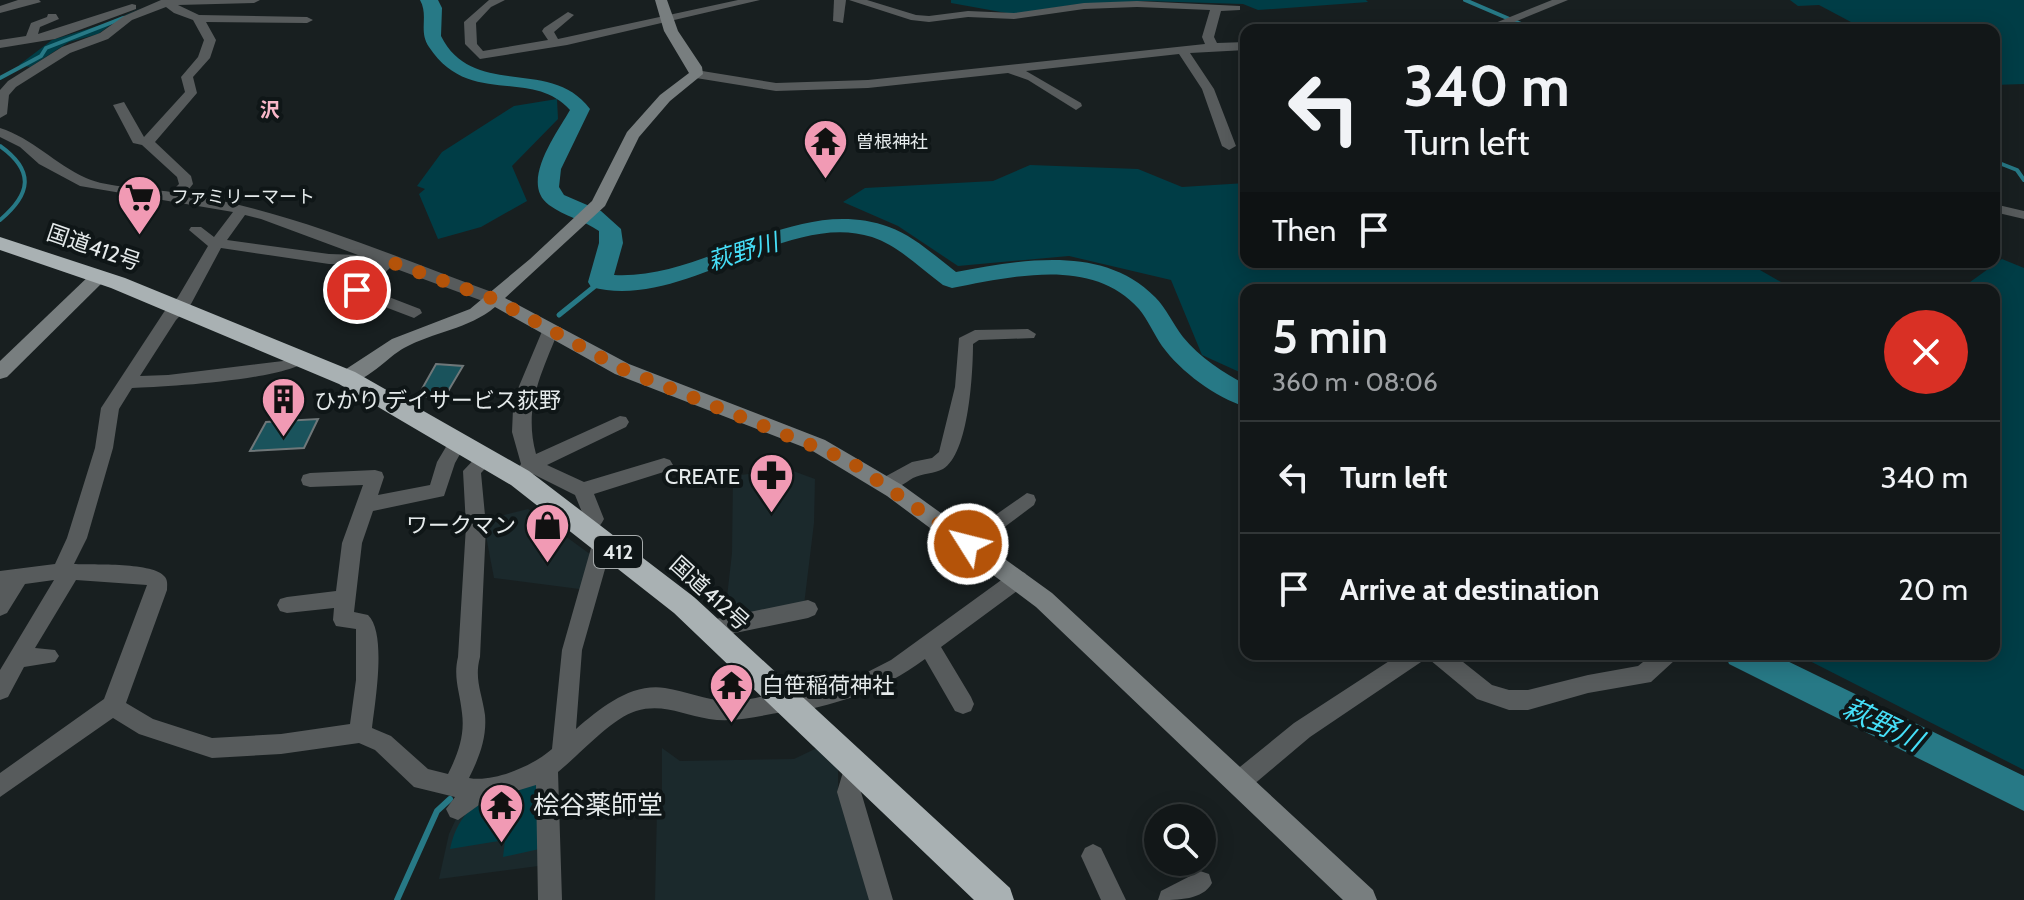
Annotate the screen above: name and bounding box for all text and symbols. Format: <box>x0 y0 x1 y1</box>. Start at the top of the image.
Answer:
text: 340 m <box>1404 52 1570 120</box>
icon: left <box>1272 56 1376 160</box>
district label: 沢 <box>260 98 280 122</box>
temple icon: 曽根神社 <box>801 118 849 181</box>
text: Turn left <box>1404 120 1529 164</box>
place label: 曽根神社 <box>856 131 928 153</box>
supermarket icon: ファミリーマート <box>116 173 164 236</box>
place label: ファミリーマート <box>171 186 315 208</box>
icon: arrive <box>1352 208 1396 252</box>
text: Then <box>1272 212 1336 249</box>
street label: 国道412号 <box>43 219 144 276</box>
water label: 萩野川 <box>704 226 784 276</box>
pin <box>323 256 391 324</box>
icon: arrive <box>335 268 379 312</box>
text: 5 min <box>1272 307 1388 365</box>
button: close <box>1884 310 1968 394</box>
text: 360 m · 08:06 <box>1272 366 1438 398</box>
building icon: ひかり デイサービス荻野 <box>259 376 307 439</box>
place label: ひかり デイサービス荻野 <box>314 387 561 414</box>
pharmacy icon: CREATE <box>747 452 795 515</box>
icon: left <box>1272 455 1316 499</box>
text: Turn left <box>1340 459 1448 496</box>
text: 340 m <box>1880 459 1968 496</box>
place label: CREATE <box>665 463 740 490</box>
shop icon: ワークマン <box>523 501 571 564</box>
position arrow <box>926 502 1010 586</box>
place label: ワークマン <box>406 512 516 539</box>
road number: 412 <box>594 536 642 568</box>
street label: 国道412号 <box>664 551 755 636</box>
icon: arrive <box>1272 567 1316 611</box>
text: Arrive at destination <box>1340 571 1600 608</box>
text: 20 m <box>1898 571 1968 608</box>
temple icon: 白笹稲荷神社 <box>707 661 755 724</box>
place label: 白笹稲荷神社 <box>762 672 894 699</box>
water label: 萩野川 <box>1838 690 1931 759</box>
temple icon: 桧谷薬師堂 <box>478 781 526 844</box>
place label: 桧谷薬師堂 <box>533 789 663 821</box>
map controls <box>1144 804 1216 876</box>
button: search <box>1144 804 1216 876</box>

